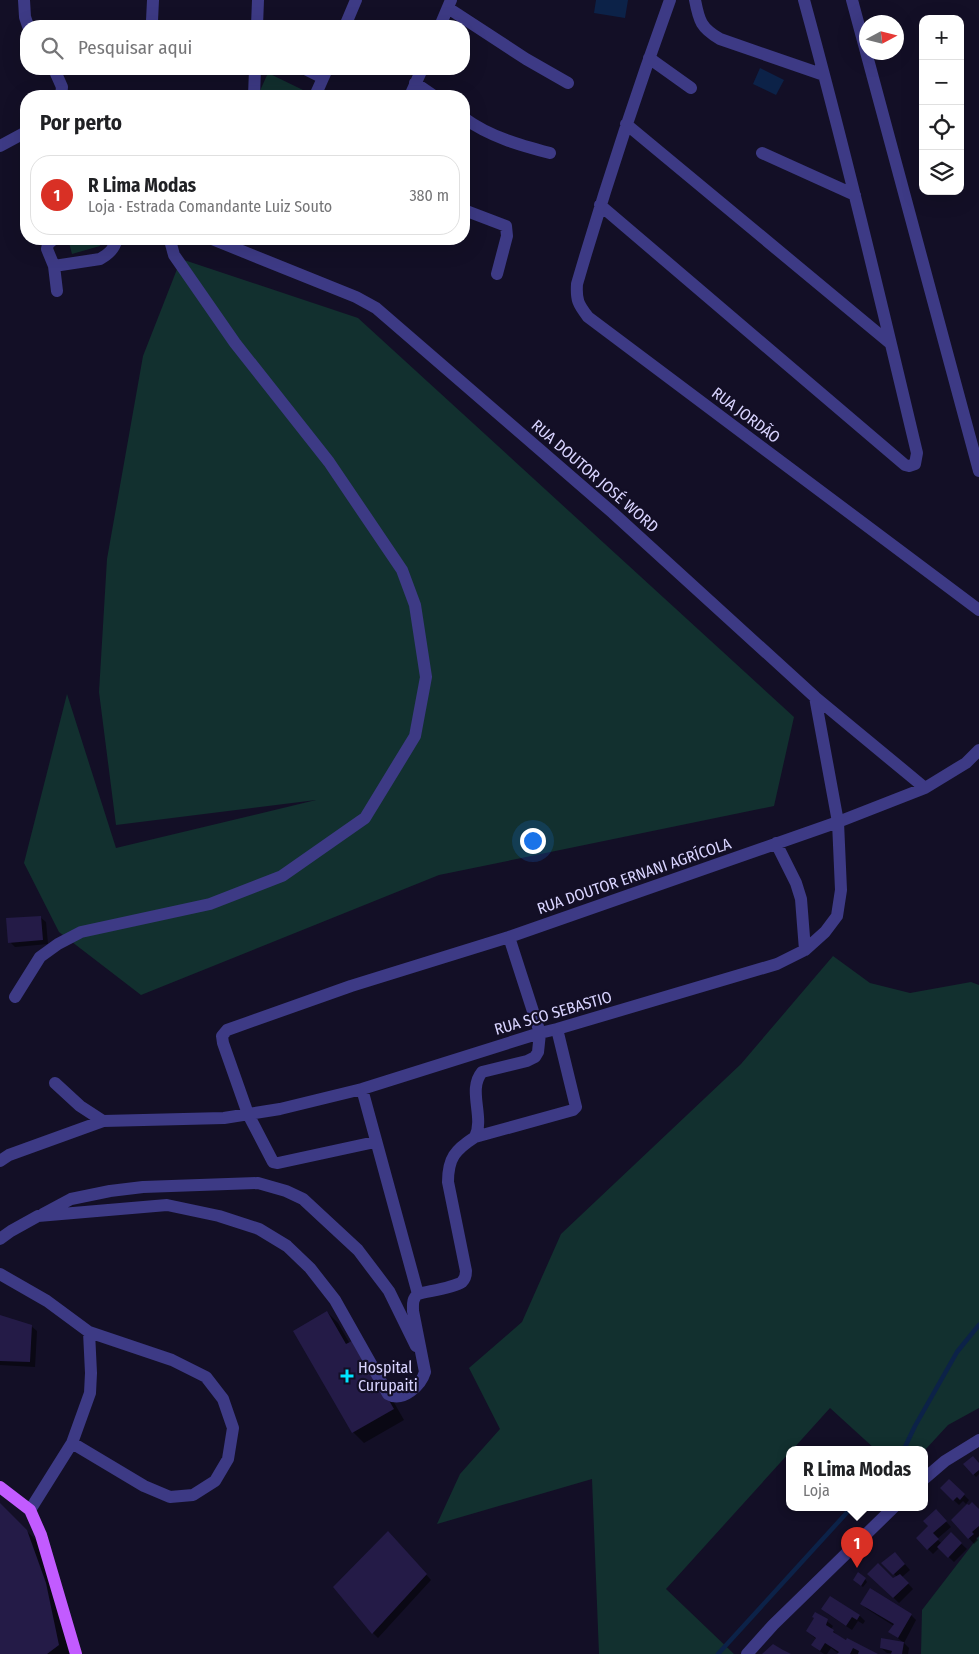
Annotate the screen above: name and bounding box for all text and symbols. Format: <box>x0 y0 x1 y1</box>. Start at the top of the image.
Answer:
north arrow <box>859 15 904 60</box>
map controls <box>919 15 964 195</box>
button: + <box>919 15 964 60</box>
search box <box>20 20 470 75</box>
icon: search <box>38 34 66 62</box>
text: Pesquisar aqui <box>78 36 192 59</box>
button: − <box>919 60 964 105</box>
button: locate <box>919 105 964 150</box>
text: Por perto <box>40 110 122 136</box>
button: layers <box>919 150 964 195</box>
text: R Lima Modas <box>88 174 196 197</box>
text: 1 <box>54 186 60 205</box>
text: 380 m <box>409 186 449 205</box>
text: Loja · Estrada Comandante Luiz Souto <box>88 197 332 216</box>
street label: RUA JORDÃO <box>708 383 784 447</box>
street label: RUA DOUTOR JOSÉ WORD <box>528 416 662 536</box>
your location <box>520 828 546 854</box>
street label: RUA DOUTOR ERNANI AGRÍCOLA <box>535 834 734 918</box>
street label: RUA SCO SEBASTIO <box>492 987 614 1039</box>
place label: Hospital Curupaiti <box>358 1358 418 1395</box>
marker: Hospital Curupaiti <box>340 1369 354 1383</box>
popup <box>786 1446 928 1511</box>
text: R Lima Modas <box>803 1458 911 1481</box>
text: Loja <box>803 1481 830 1500</box>
pin: 1 <box>841 1527 873 1568</box>

